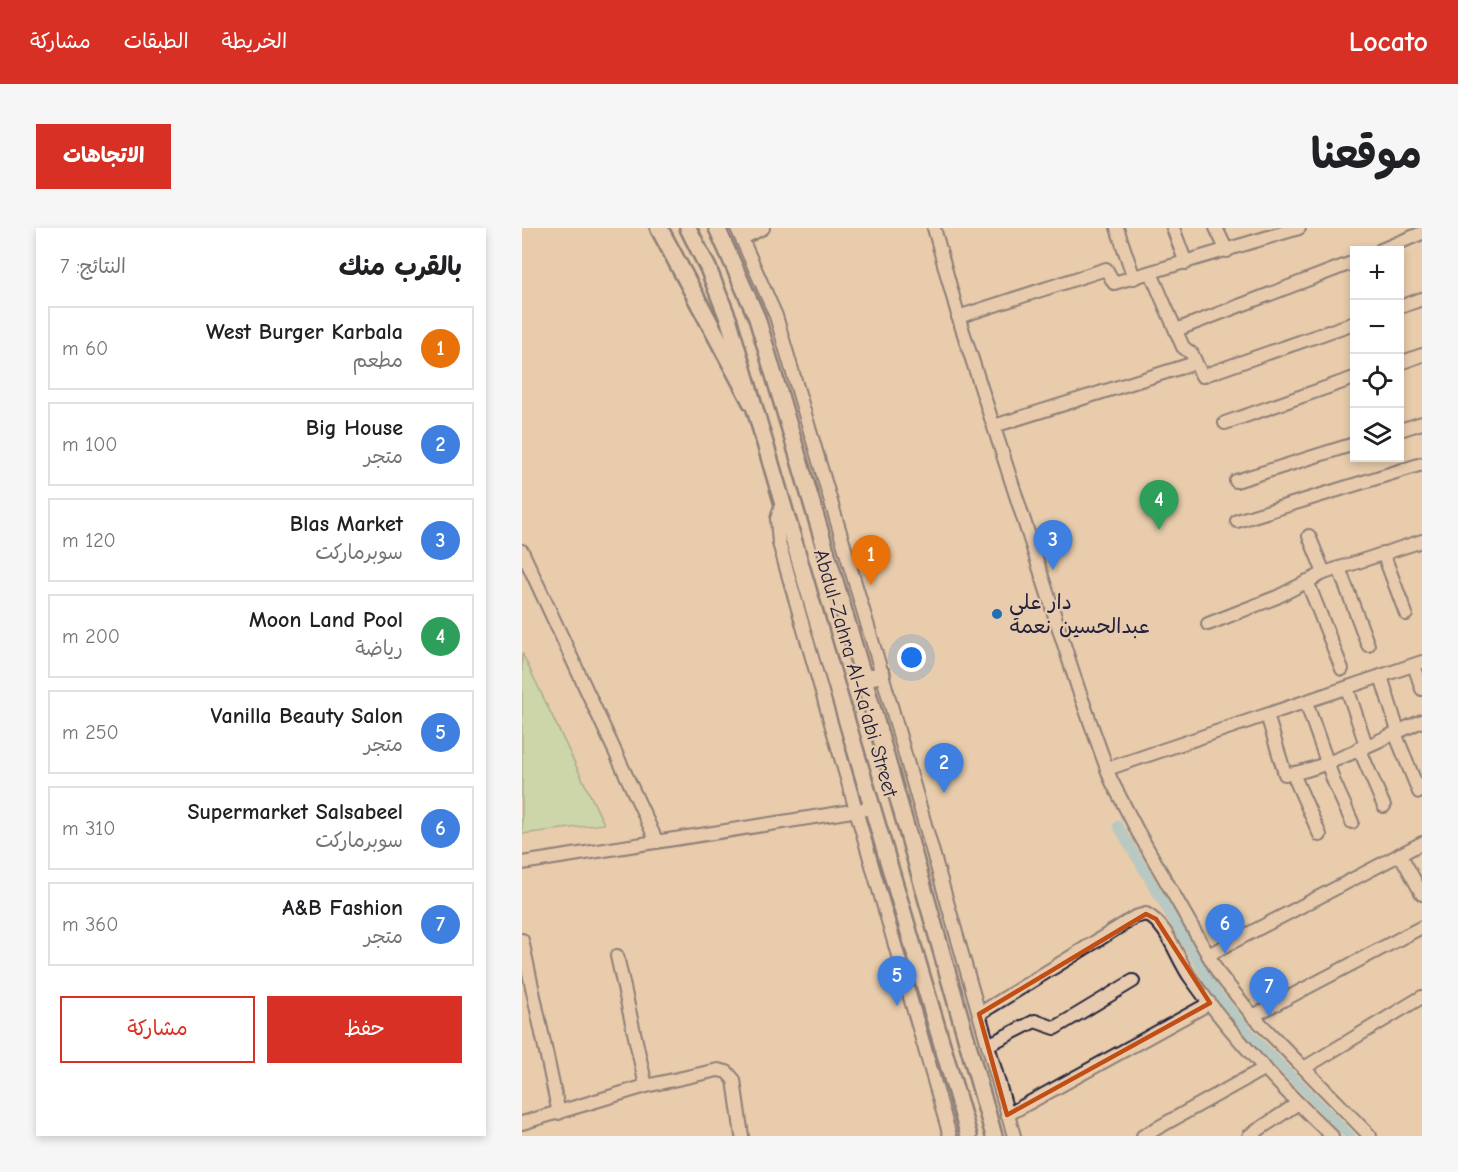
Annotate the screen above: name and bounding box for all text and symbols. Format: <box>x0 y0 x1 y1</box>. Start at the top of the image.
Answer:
text: Locato <box>1349 26 1428 58</box>
text: مشاركة <box>30 29 91 53</box>
text: الطبقات <box>124 29 189 53</box>
text: الخريطة <box>222 29 287 53</box>
button: الاتجاهات <box>36 124 171 189</box>
text: موقعنا <box>1311 130 1422 179</box>
map controls <box>1350 246 1404 462</box>
button: + <box>1350 246 1404 300</box>
text: بالقرب منك <box>339 252 462 282</box>
text: النتائج: 7 <box>60 255 126 278</box>
button: − <box>1350 300 1404 354</box>
text: West Burger Karbala <box>206 319 403 345</box>
text: 60 m <box>62 337 108 360</box>
text: 1 <box>437 337 444 360</box>
text: مطعم <box>352 349 403 372</box>
button: locate <box>1350 354 1404 408</box>
button: layers <box>1350 408 1404 462</box>
text: Big House <box>306 415 403 441</box>
text: 100 m <box>62 433 118 456</box>
text: 2 <box>436 433 445 456</box>
text: متجر <box>364 445 403 468</box>
pin: 4 <box>1140 480 1178 530</box>
text: Blas Market <box>290 511 403 537</box>
pin: 3 <box>1034 520 1072 570</box>
text: 120 m <box>62 529 116 552</box>
text: 3 <box>436 529 445 552</box>
pin: 1 <box>852 536 890 585</box>
text: سوبرماركت <box>315 541 403 564</box>
street label: Abdul-Zahra Al-Ka'abi Street <box>809 546 903 801</box>
place label: دار علي عبدالحسين نعمه <box>1009 590 1150 639</box>
text: Moon Land Pool <box>249 607 403 633</box>
marker: دار علي عبدالحسين نعمه <box>990 607 1004 621</box>
text: 200 m <box>62 625 120 648</box>
text: 4 <box>436 625 445 648</box>
text: رياضة <box>355 637 403 660</box>
your location <box>897 643 926 672</box>
text: Vanilla Beauty Salon <box>211 703 403 729</box>
text: 250 m <box>62 721 119 744</box>
text: 5 <box>435 721 446 744</box>
text: متجر <box>364 733 403 756</box>
pin: 2 <box>924 744 964 793</box>
text: Supermarket Salsabeel <box>187 799 403 825</box>
text: 310 m <box>62 817 115 840</box>
text: 6 <box>435 817 446 840</box>
text: سوبرماركت <box>315 829 403 852</box>
text: A&B Fashion <box>282 895 403 921</box>
pin: 6 <box>1206 904 1244 954</box>
text: 360 m <box>62 913 118 936</box>
text: 7 <box>436 913 445 936</box>
text: متجر <box>364 925 403 948</box>
pin: 5 <box>878 956 916 1006</box>
pin: 7 <box>1250 968 1288 1017</box>
button: مشاركة <box>60 996 255 1063</box>
button: حفظ <box>267 996 462 1063</box>

